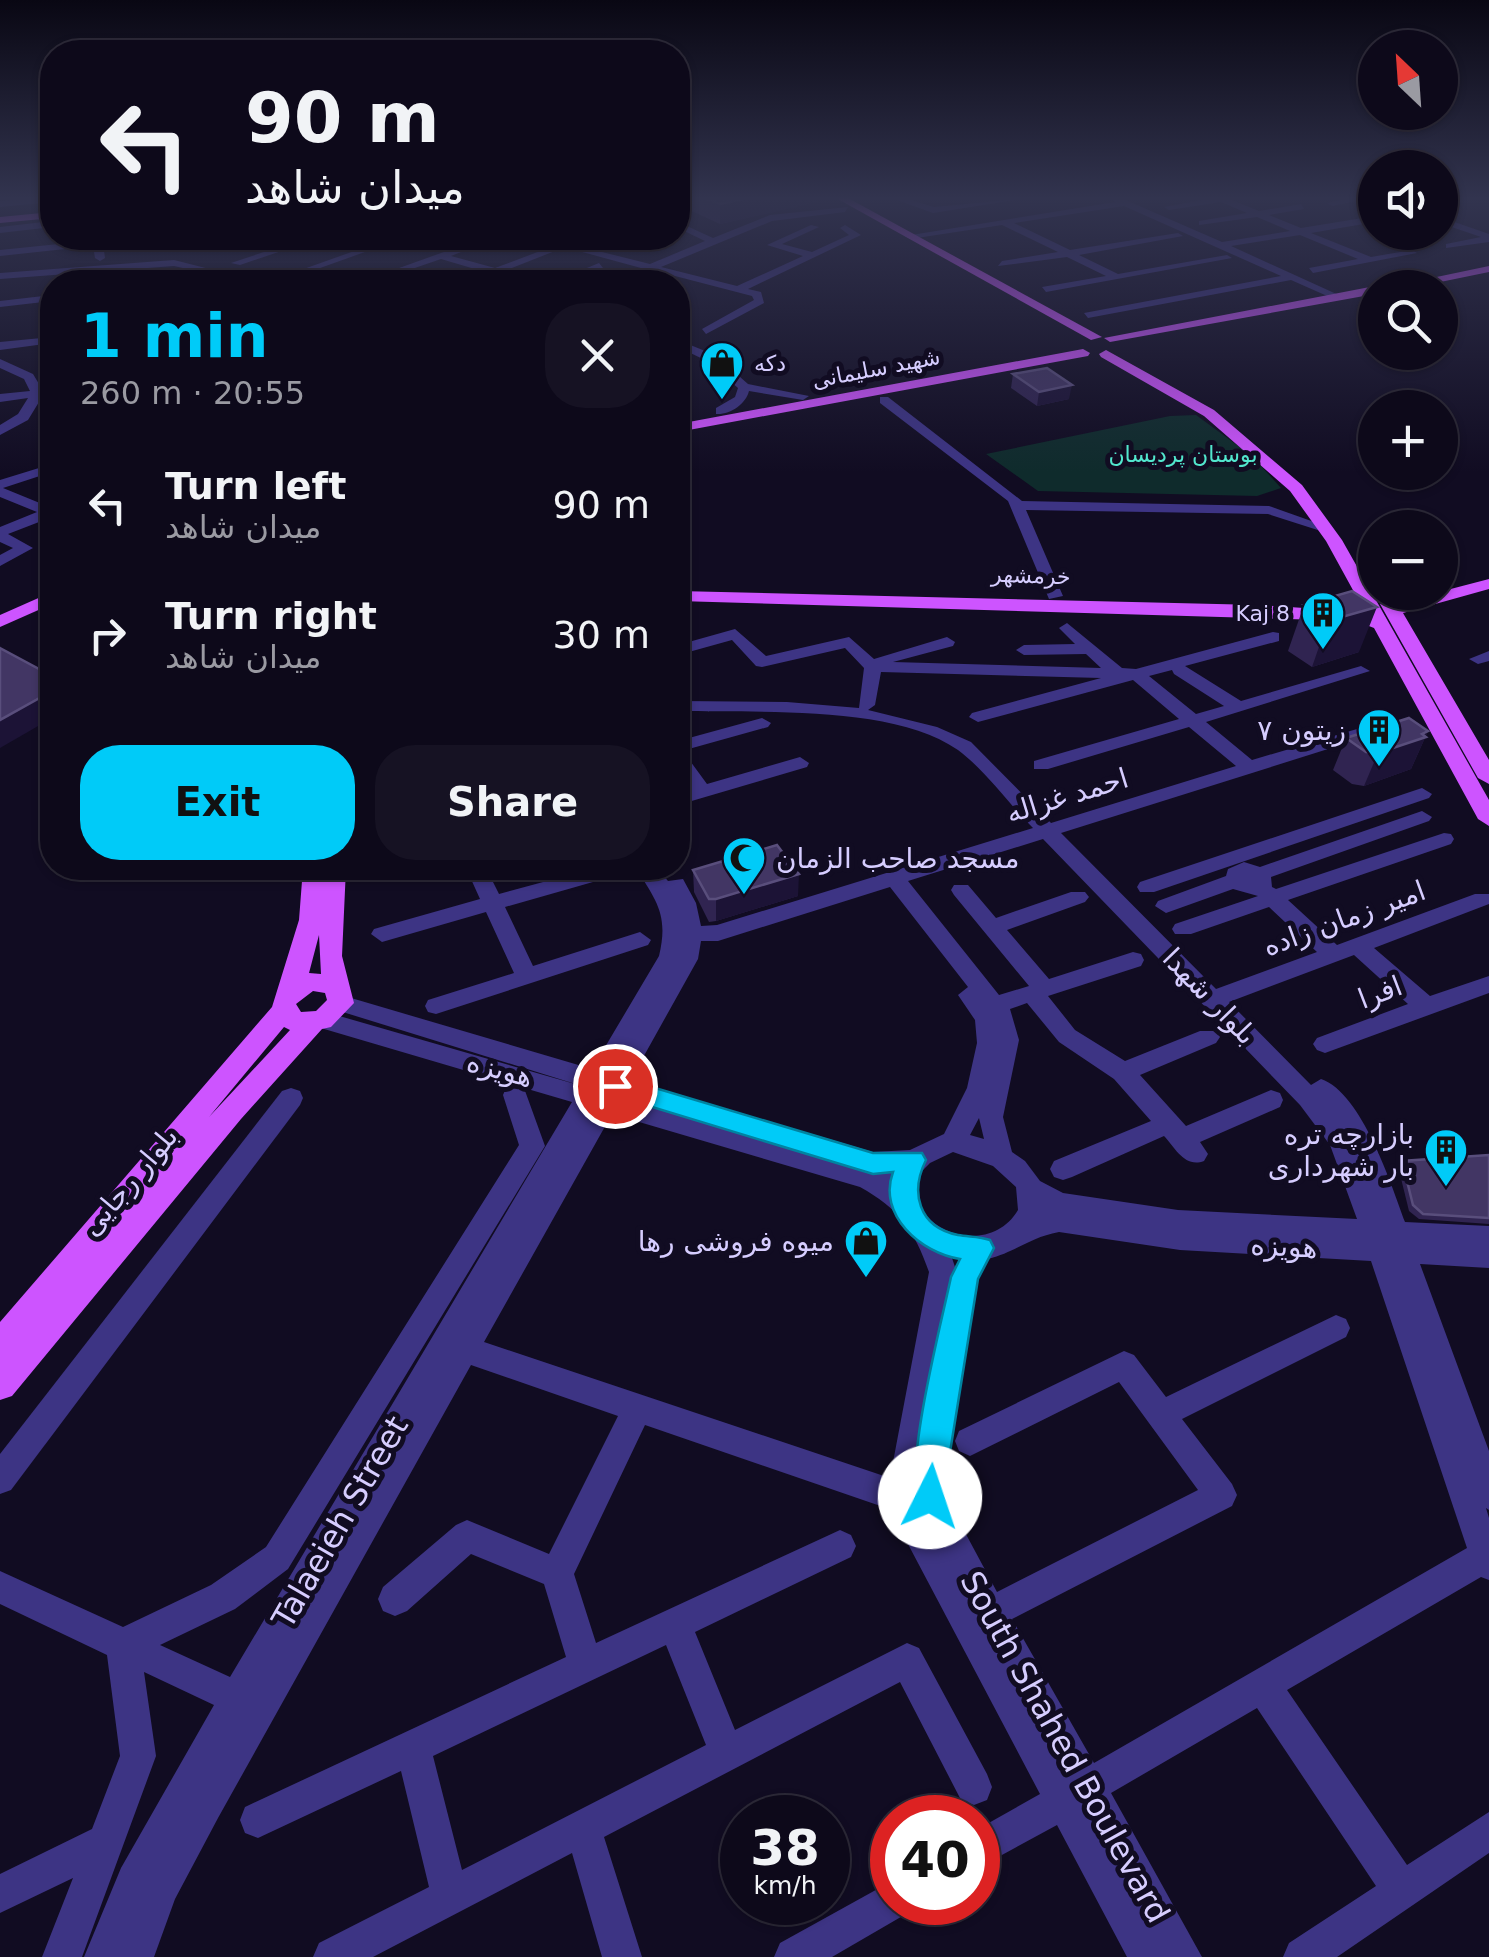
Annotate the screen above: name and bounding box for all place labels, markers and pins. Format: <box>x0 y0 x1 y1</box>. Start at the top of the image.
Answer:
shop icon: دکه <box>699 340 745 401</box>
place label: دکه <box>754 351 786 376</box>
building icon: Kaj 8 <box>1300 590 1346 651</box>
place label: Kaj 8 <box>1235 601 1290 626</box>
building icon: زیتون ۷ <box>1356 707 1402 768</box>
place label: زیتون ۷ <box>1257 714 1346 747</box>
mosque icon: مسجد صاحب الزمان <box>721 835 767 896</box>
place label: مسجد صاحب الزمان <box>776 842 1020 875</box>
pin <box>573 1044 658 1129</box>
place label: بازارچه تره بار شهرداری <box>1268 1118 1414 1183</box>
building icon: بازارچه تره بار شهرداری <box>1423 1127 1469 1188</box>
shop icon: میوه فروشی رها <box>843 1218 889 1279</box>
place label: میوه فروشی رها <box>638 1225 834 1258</box>

